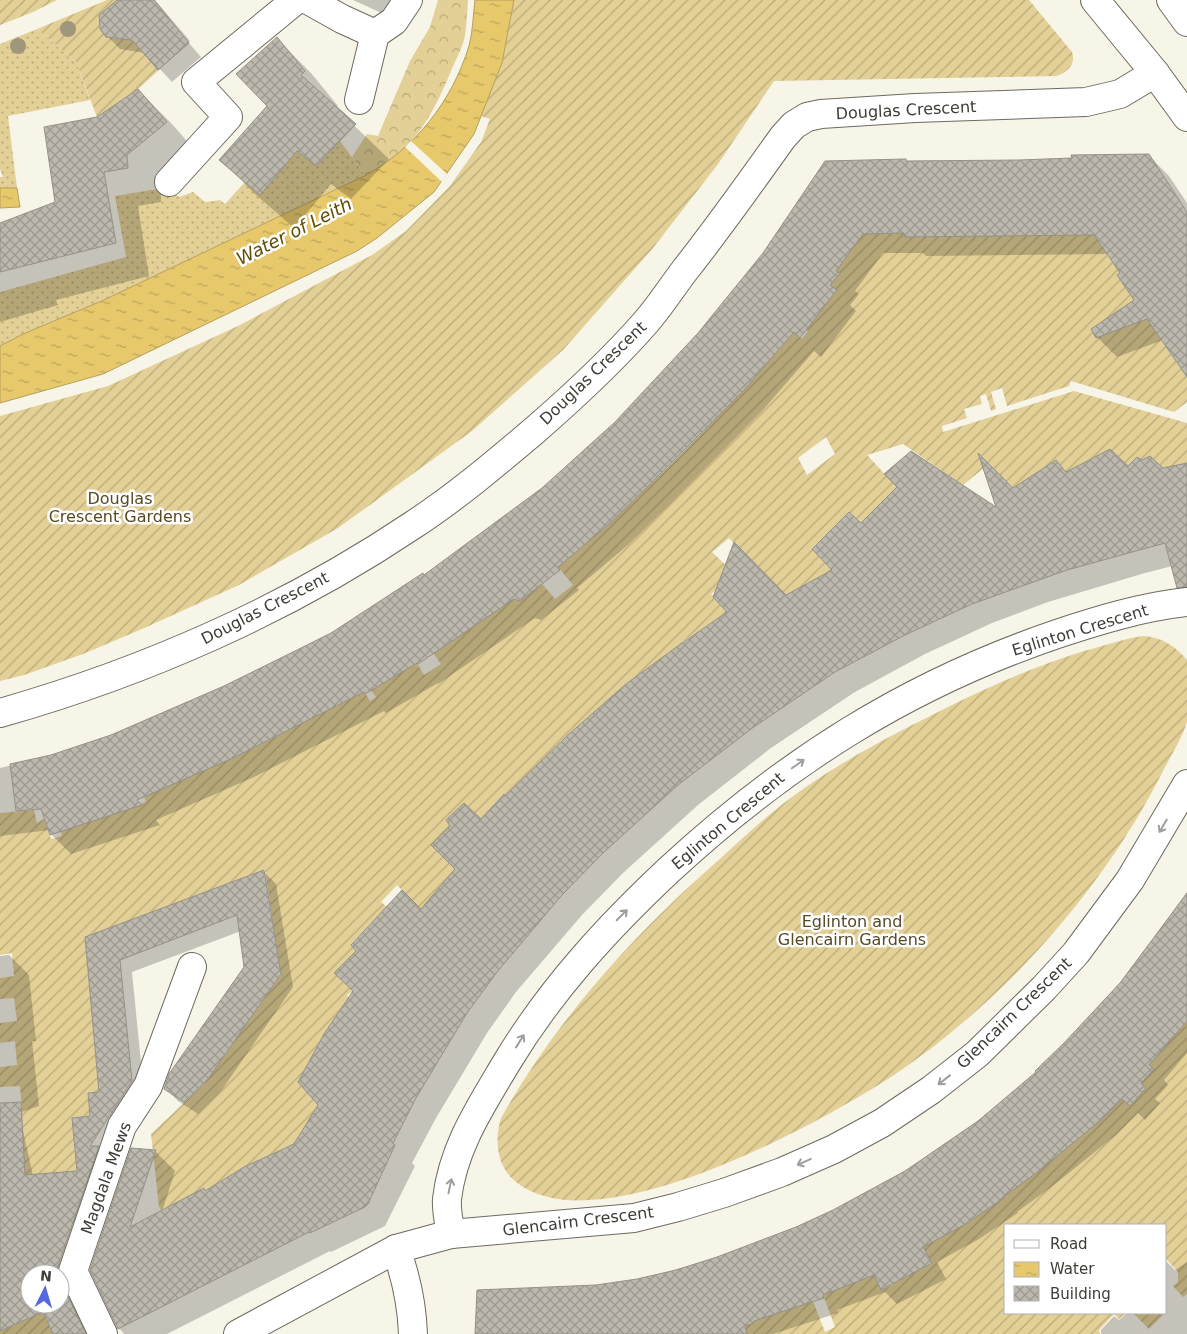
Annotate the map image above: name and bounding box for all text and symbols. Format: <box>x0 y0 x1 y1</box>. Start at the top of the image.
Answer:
street label: Douglas Crescent <box>835 97 977 123</box>
water label: Water of Leith <box>233 193 355 269</box>
street label: Douglas Crescent <box>536 317 650 429</box>
park label: Douglas Crescent Gardens <box>49 489 191 526</box>
street label: Douglas Crescent <box>198 568 332 648</box>
street label: Eglinton Crescent <box>1010 600 1150 660</box>
one-way arrow <box>791 759 805 769</box>
street label: Eglinton Crescent <box>668 768 788 874</box>
one-way arrow <box>1157 819 1167 833</box>
one-way arrow <box>616 909 628 921</box>
park label: Eglinton and Glencairn Gardens <box>778 912 926 949</box>
street label: Glencairn Crescent <box>953 953 1075 1073</box>
one-way arrow <box>515 1035 525 1049</box>
one-way arrow <box>937 1074 950 1085</box>
street label: Magdala Mews <box>77 1119 135 1237</box>
one-way arrow <box>797 1158 812 1168</box>
one-way arrow <box>445 1179 455 1195</box>
street label: Glencairn Crescent <box>501 1202 655 1240</box>
legend <box>1004 1224 1167 1314</box>
text: Road <box>1050 1235 1088 1253</box>
text: Water <box>1050 1260 1095 1278</box>
north arrow <box>20 1264 70 1314</box>
text: N <box>40 1268 53 1285</box>
text: Building <box>1050 1285 1111 1303</box>

